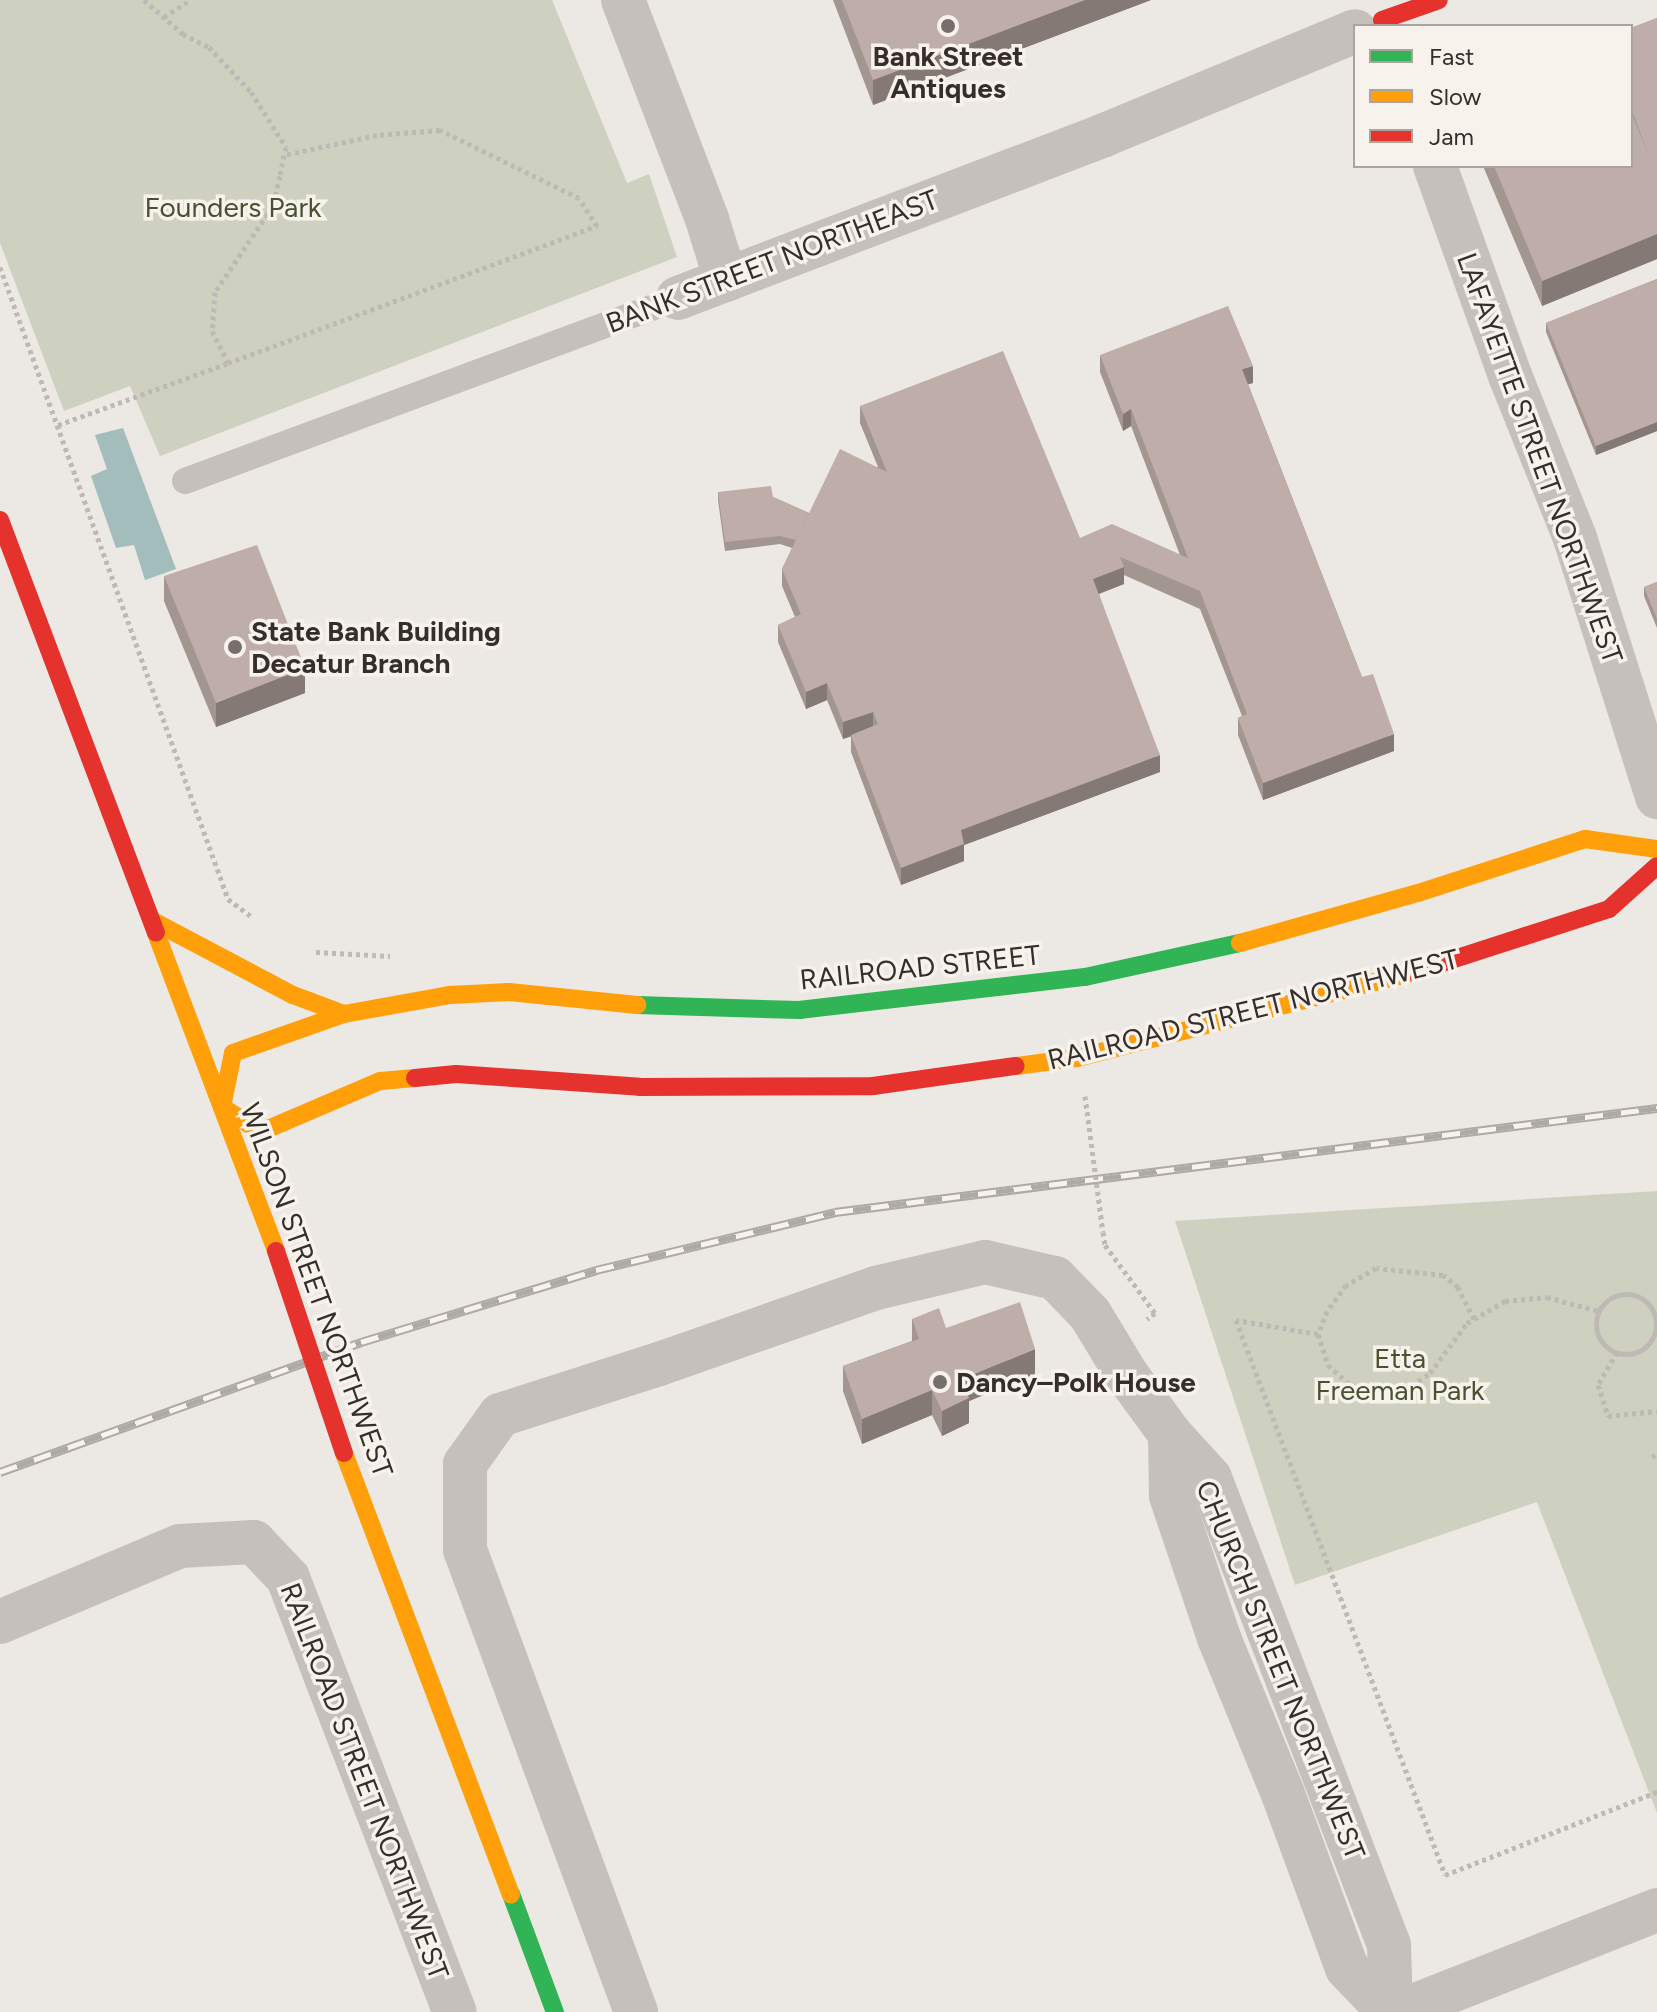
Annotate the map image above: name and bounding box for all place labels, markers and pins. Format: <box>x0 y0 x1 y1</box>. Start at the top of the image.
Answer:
marker: Bank Street Antiques <box>939 17 957 35</box>
place label: Bank Street Antiques <box>873 39 1023 105</box>
place label: State Bank Building Decatur Branch <box>251 614 501 680</box>
marker: State Bank Building Decatur Branch <box>226 638 244 656</box>
place label: Dancy–Polk House <box>956 1365 1196 1399</box>
marker: Dancy–Polk House <box>931 1373 949 1391</box>

